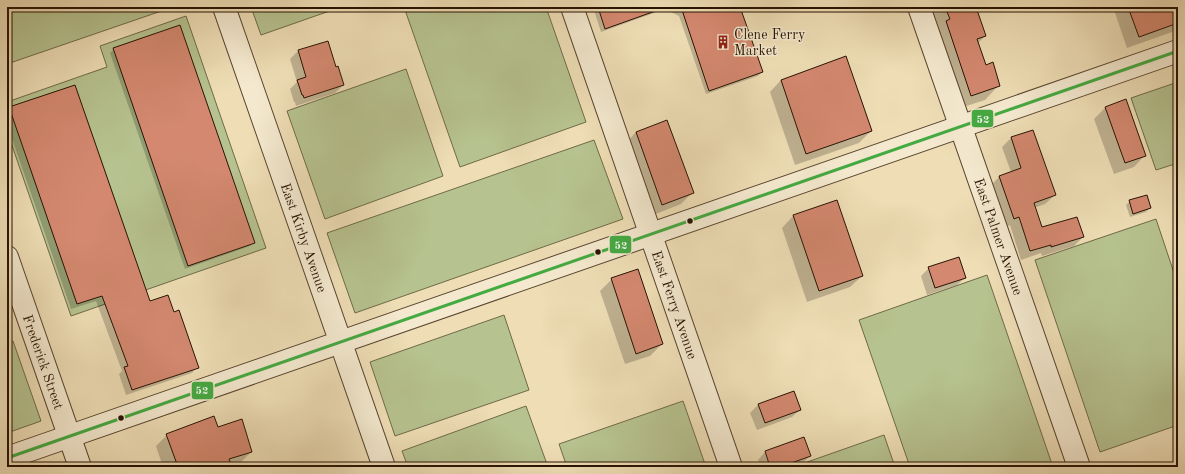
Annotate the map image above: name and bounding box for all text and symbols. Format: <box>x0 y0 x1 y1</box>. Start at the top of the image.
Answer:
place label: Clene Ferry Market <box>734 28 806 58</box>
building icon: Clene Ferry Market <box>715 34 731 50</box>
line badge: 52 <box>971 109 994 128</box>
text: 52 <box>977 115 989 126</box>
street label: East Palmer Avenue <box>971 177 1025 297</box>
street label: East Kirby Avenue <box>278 181 329 294</box>
unlabelled marker <box>685 216 695 226</box>
line badge: 52 <box>609 235 632 254</box>
text: 52 <box>615 241 627 252</box>
unlabelled marker <box>593 247 603 257</box>
street label: East Ferry Avenue <box>649 249 699 361</box>
street label: Frederick Street <box>20 313 65 412</box>
line badge: 52 <box>191 381 214 400</box>
text: 52 <box>196 386 208 397</box>
unlabelled marker <box>116 413 126 423</box>

